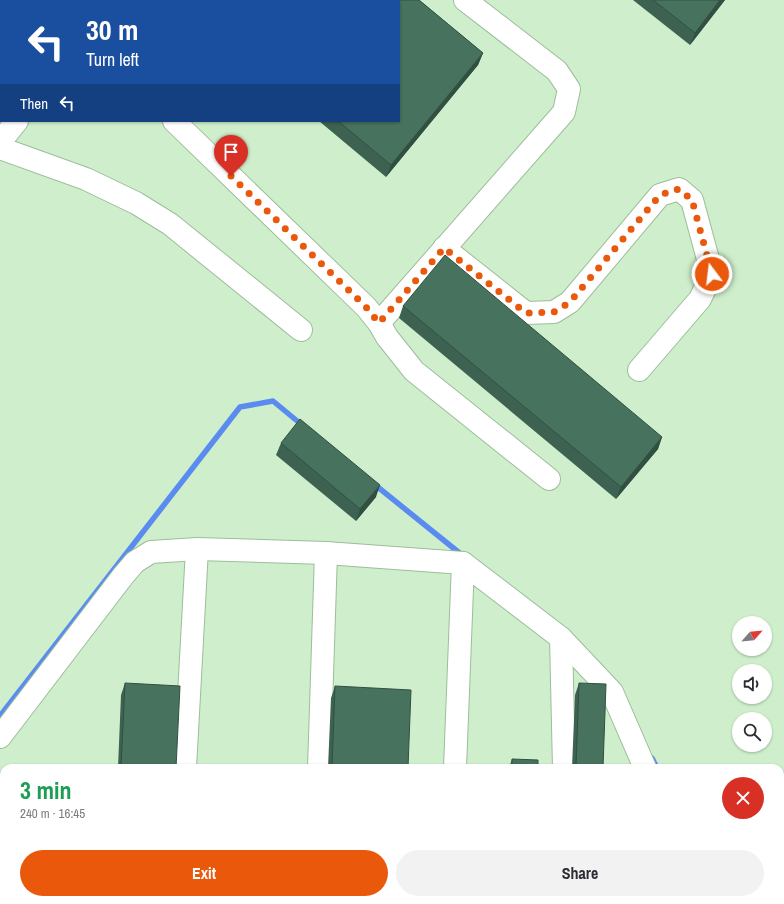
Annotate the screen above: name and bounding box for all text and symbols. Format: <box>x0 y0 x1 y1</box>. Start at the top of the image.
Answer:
text: 30 m <box>86 11 138 49</box>
icon: left <box>20 16 72 68</box>
text: Turn left <box>86 47 139 72</box>
icon: left <box>56 92 78 114</box>
text: Then <box>20 93 48 114</box>
pin <box>214 135 248 176</box>
icon: arrive <box>220 141 242 163</box>
position arrow <box>691 253 733 295</box>
north arrow <box>732 616 772 656</box>
map controls <box>732 616 772 752</box>
button: sound <box>732 664 772 704</box>
button: search <box>732 712 772 752</box>
text: 3 min <box>20 774 71 806</box>
button: close <box>722 777 764 819</box>
text: 240 m · 16:45 <box>20 805 85 822</box>
button: Exit <box>20 850 388 896</box>
button: Share <box>396 850 764 896</box>

